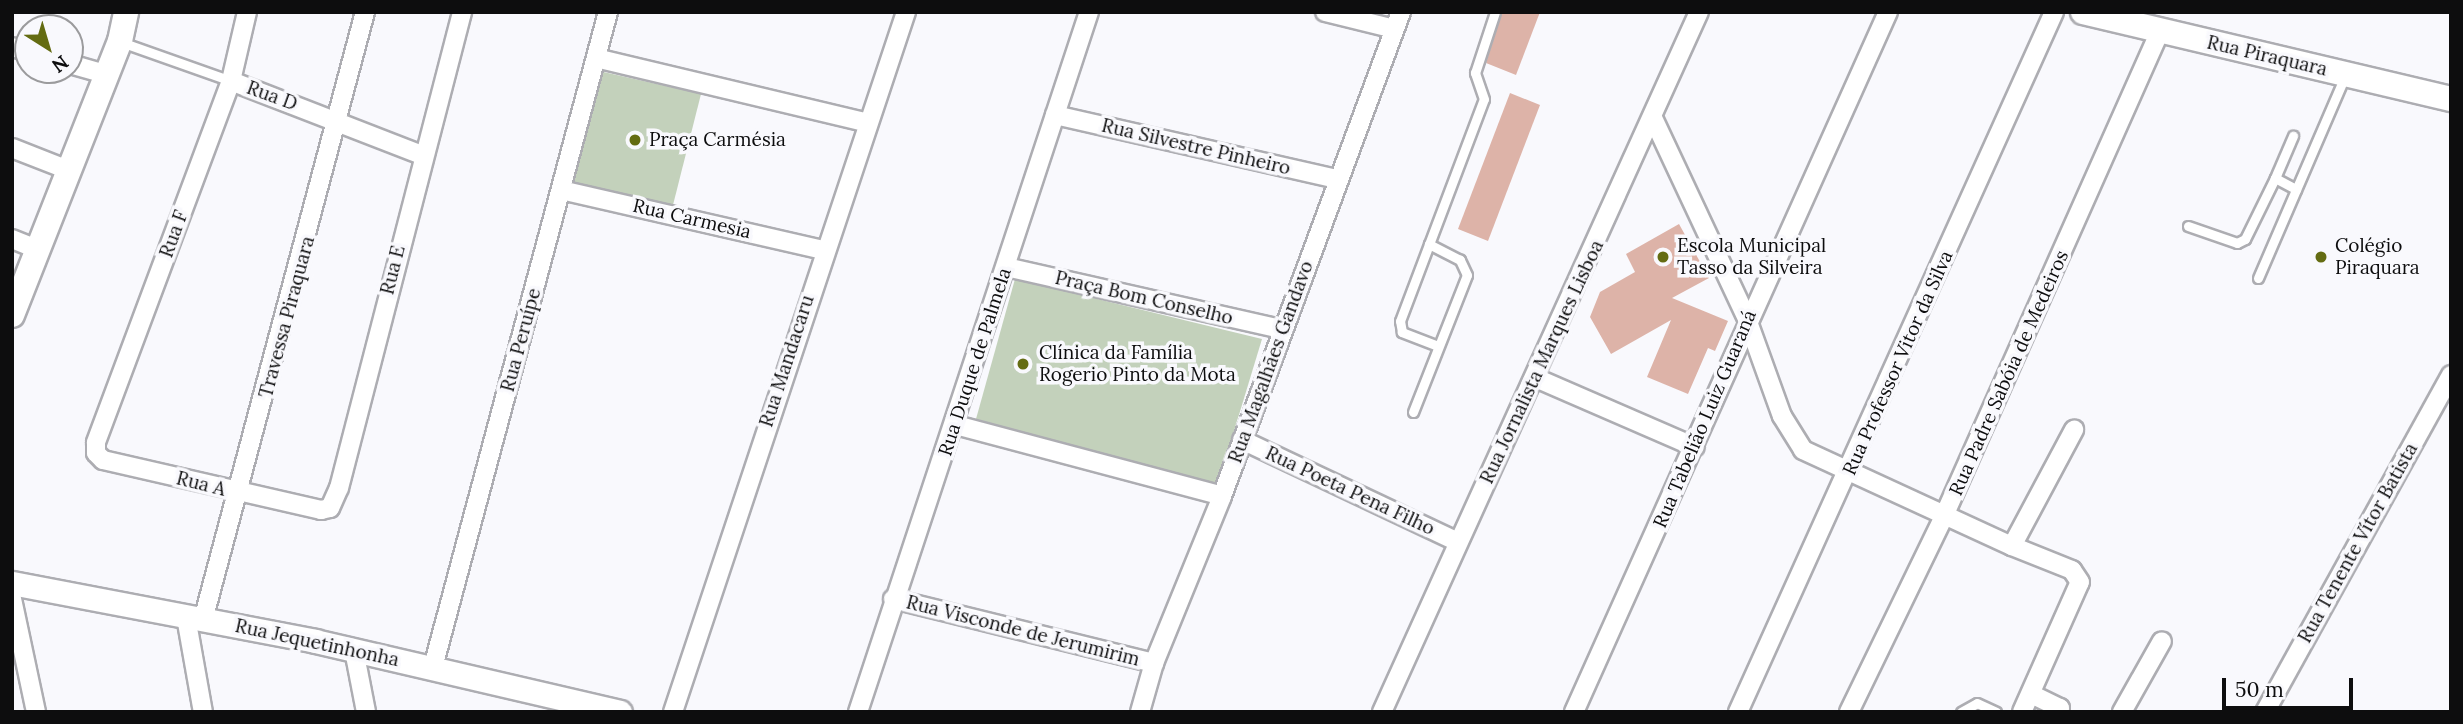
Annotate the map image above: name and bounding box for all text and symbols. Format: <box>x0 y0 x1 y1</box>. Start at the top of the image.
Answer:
north arrow <box>14 14 84 84</box>
street label: Rua Piraquara <box>2205 31 2329 81</box>
text: N <box>47 50 74 78</box>
street label: Rua D <box>244 76 300 116</box>
street label: Rua Silvestre Pinheiro <box>1099 114 1293 180</box>
place label: Praça Carmésia <box>649 129 786 151</box>
marker: Praça Carmésia <box>627 132 643 148</box>
street label: Rua Carmesia <box>631 194 753 244</box>
street label: Rua F <box>155 207 193 261</box>
street label: Travessa Piraquara <box>254 234 320 400</box>
place label: Escola Municipal Tasso da Silveira <box>1677 235 1826 279</box>
place label: Colégio Piraquara <box>2335 235 2420 279</box>
street label: Rua Jornalista Marques Lisboa <box>1475 237 1609 487</box>
street label: Rua E <box>376 243 410 297</box>
street label: Rua Professor Vitor da Silva <box>1838 247 1958 479</box>
street label: Rua Padre Sabóia de Medeiros <box>1944 247 2074 499</box>
marker: Escola Municipal Tasso da Silveira <box>1655 249 1671 265</box>
marker: Colégio Piraquara <box>2313 249 2329 265</box>
street label: Rua Magalhães Gandavo <box>1224 258 1318 466</box>
street label: Rua Duque de Palmela <box>934 265 1016 459</box>
street label: Praça Bom Conselho <box>1053 266 1235 330</box>
street label: Rua Peruípe <box>496 286 546 394</box>
street label: Rua Mandacaru <box>755 292 819 430</box>
street label: Rua Tabelião Luiz Guaraná <box>1649 307 1761 531</box>
place label: Clínica da Família Rogerio Pinto da Mota <box>1039 342 1236 386</box>
marker: Clínica da Família Rogerio Pinto da Mota <box>1013 354 1033 374</box>
street label: Rua Tenente Vítor Batista <box>2293 439 2423 647</box>
street label: Rua Poeta Pena Filho <box>1262 442 1438 540</box>
street label: Rua A <box>174 467 228 501</box>
street label: Rua Visconde de Jerumirim <box>904 591 1142 671</box>
street label: Rua Jequetinhonha <box>233 614 401 672</box>
scale bar <box>2225 664 2356 708</box>
text: 50 m <box>2235 676 2284 703</box>

